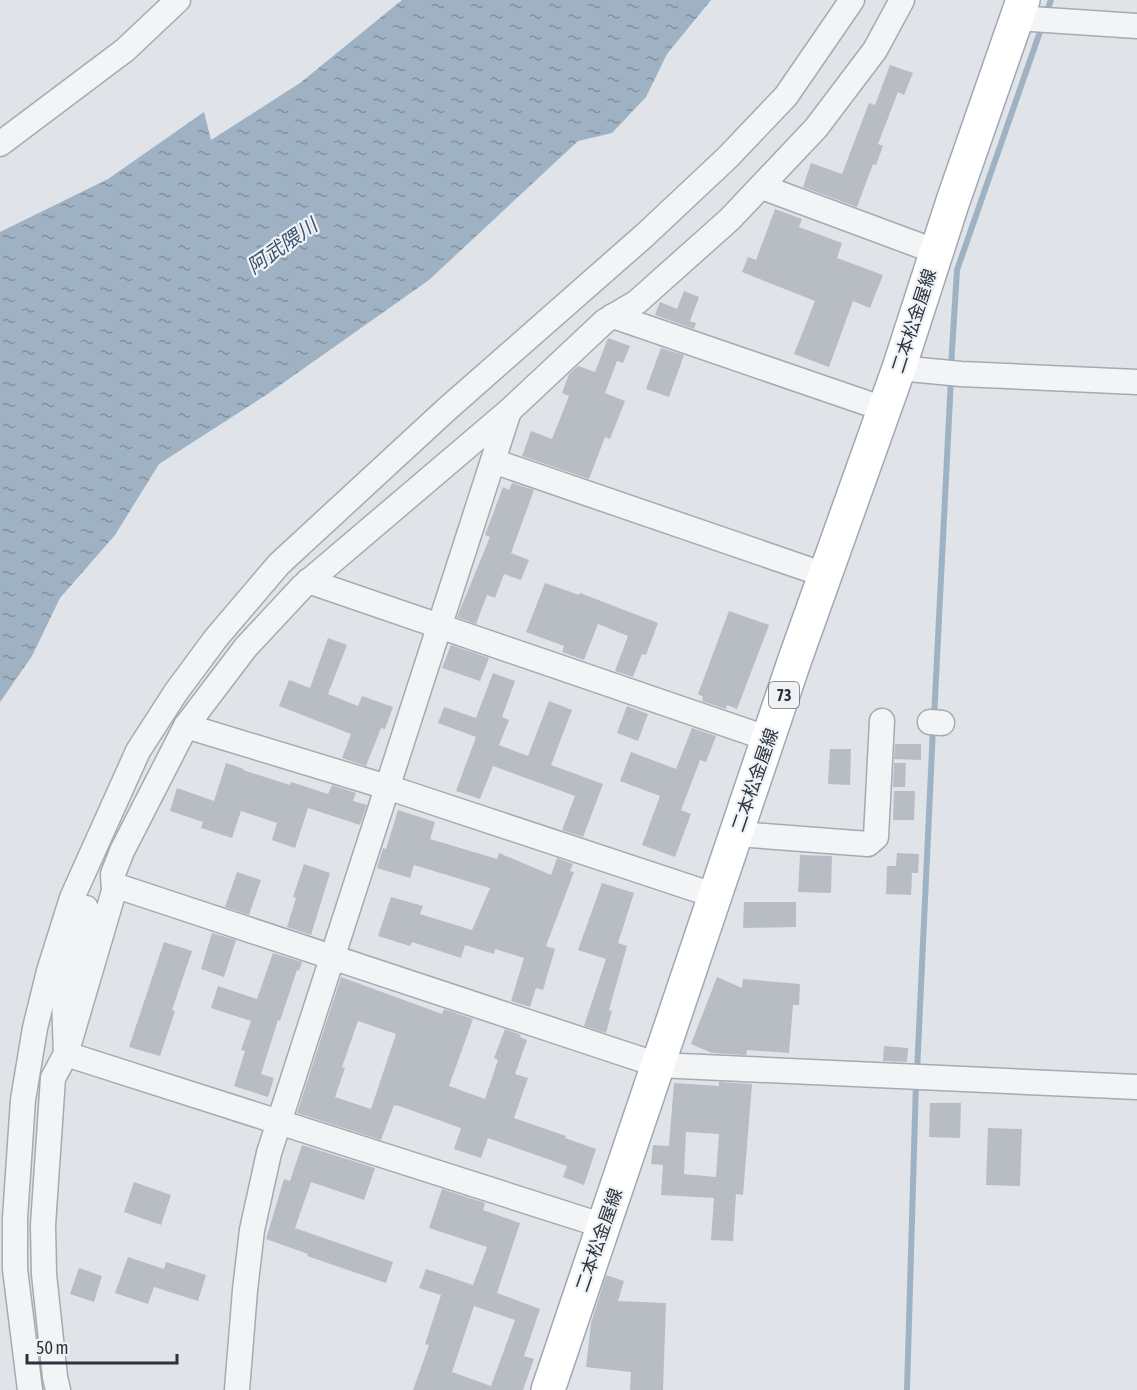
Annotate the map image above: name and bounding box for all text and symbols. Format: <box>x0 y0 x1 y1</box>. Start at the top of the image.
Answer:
water label: 阿武隈川 <box>242 212 323 278</box>
street label: 二本松金屋線 <box>887 266 940 375</box>
road number: 73 <box>769 682 799 708</box>
street label: 二本松金屋線 <box>727 725 782 834</box>
street label: 二本松金屋線 <box>571 1185 626 1294</box>
scale bar <box>27 1327 177 1365</box>
text: 50 m <box>36 1337 68 1358</box>

